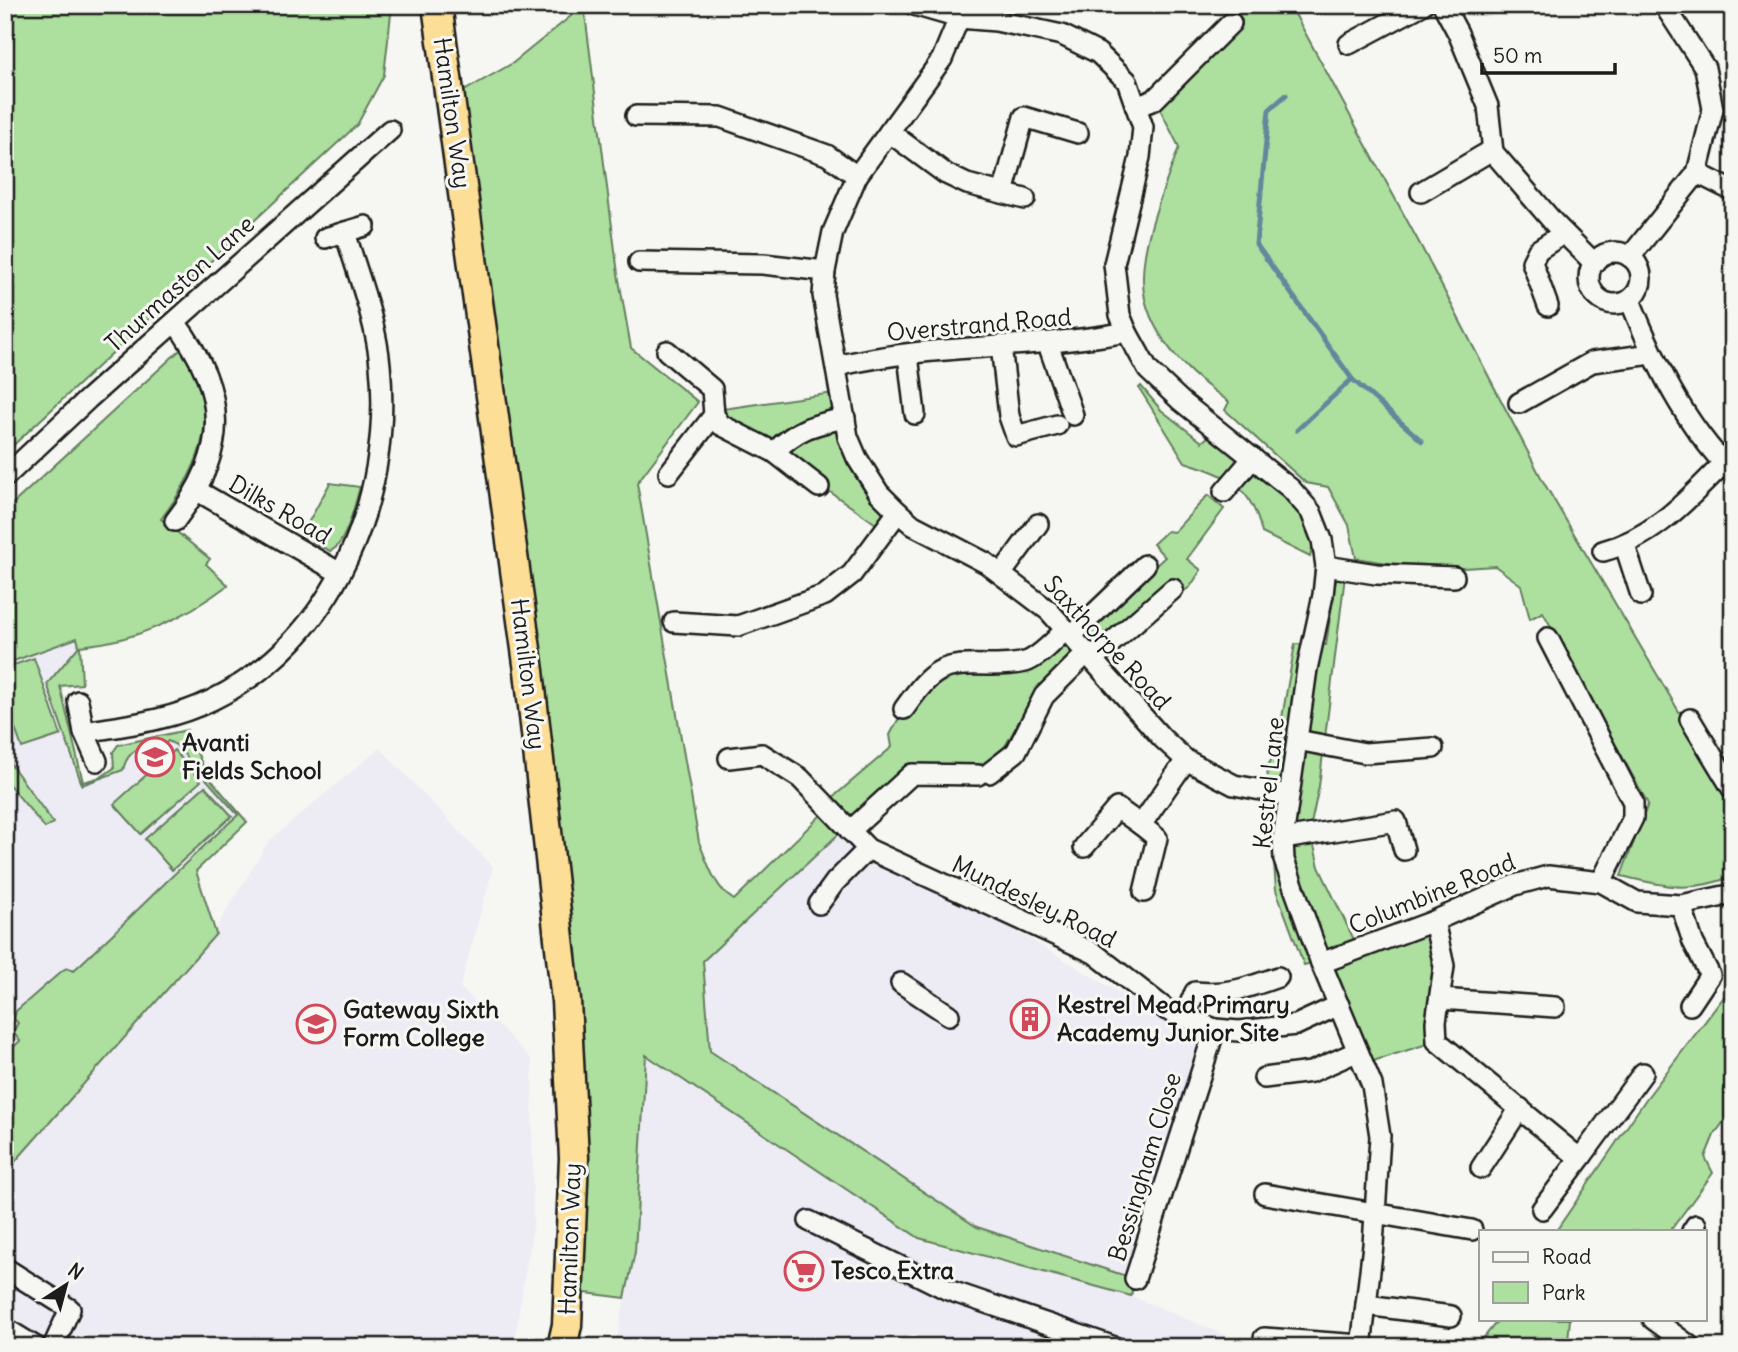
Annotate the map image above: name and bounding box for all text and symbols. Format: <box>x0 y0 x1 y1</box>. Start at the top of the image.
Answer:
scale bar <box>1482 32 1616 76</box>
street label: Hamilton Way <box>428 35 478 190</box>
text: 50 m <box>1493 42 1542 69</box>
street label: Thurmaston Lane <box>99 208 260 358</box>
street label: Overstrand Road <box>885 301 1072 347</box>
street label: Dilks Road <box>224 468 337 550</box>
street label: Saxthorpe Road <box>1038 569 1178 716</box>
street label: Hamilton Way <box>505 597 553 751</box>
street label: Kestrel Lane <box>1246 715 1290 850</box>
place label: Avanti Fields School <box>182 727 322 785</box>
school or university icon: Avanti Fields School <box>134 736 176 778</box>
street label: Columbine Road <box>1344 846 1519 940</box>
street label: Mundesley Road <box>947 848 1121 954</box>
place label: Kestrel Mead Primary Academy Junior Site <box>1057 989 1290 1047</box>
place label: Gateway Sixth Form College <box>343 994 499 1052</box>
building icon: Kestrel Mead Primary Academy Junior Site <box>1009 998 1051 1040</box>
school or university icon: Gateway Sixth Form College <box>295 1003 337 1045</box>
street label: Bessingham Close <box>1101 1069 1187 1265</box>
street label: Hamilton Way <box>551 1162 587 1316</box>
legend <box>1479 1230 1706 1320</box>
text: Road <box>1542 1243 1591 1270</box>
north arrow <box>32 1250 102 1320</box>
supermarket icon: Tesco Extra <box>783 1250 825 1292</box>
place label: Tesco Extra <box>831 1255 954 1285</box>
text: N <box>64 1258 88 1285</box>
text: Park <box>1542 1279 1585 1306</box>

